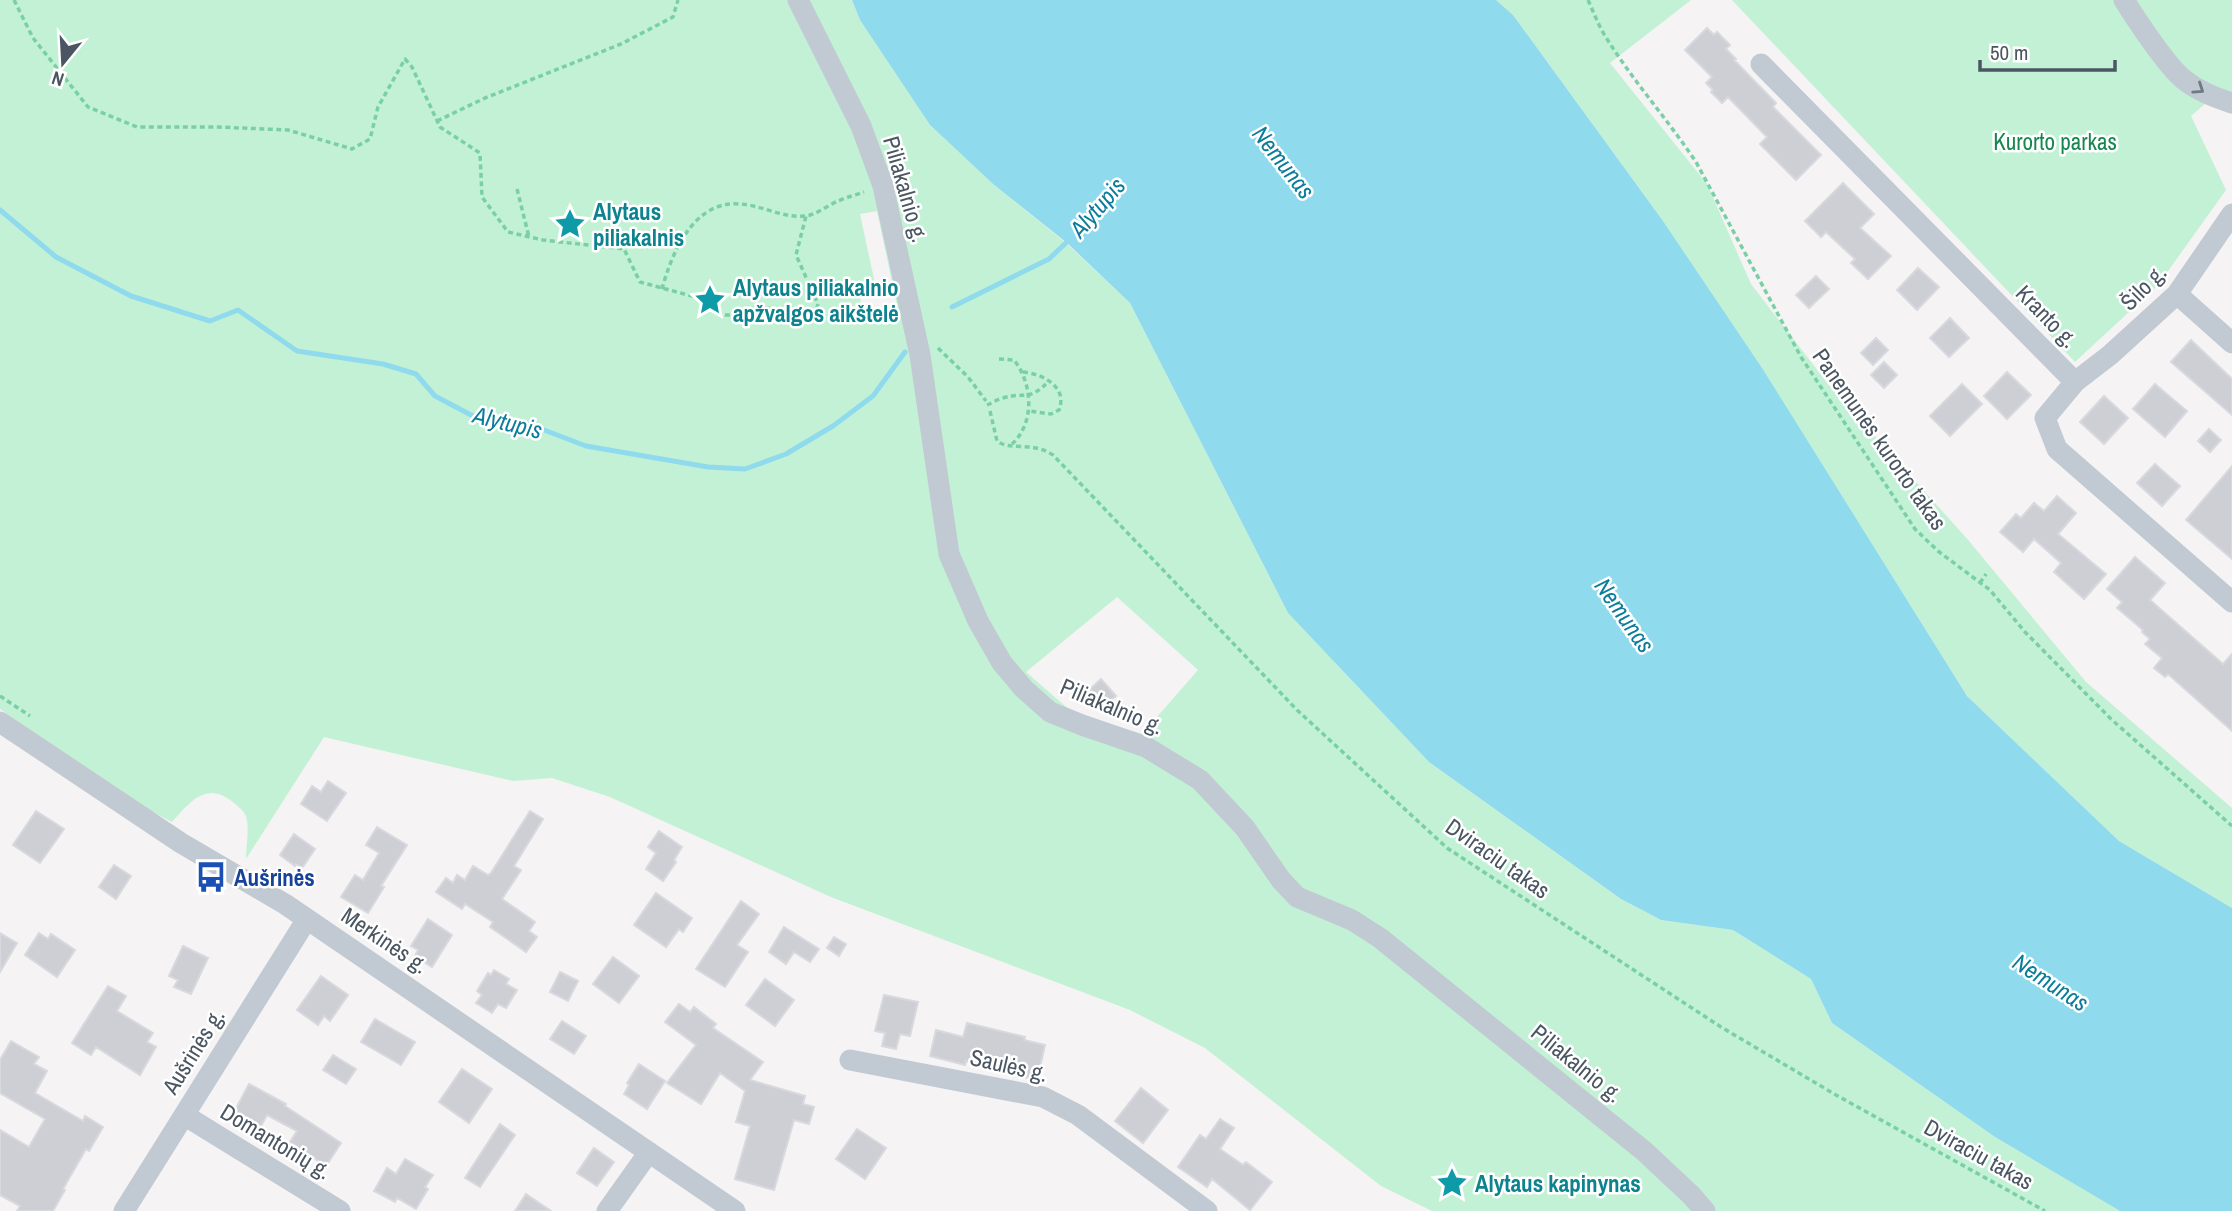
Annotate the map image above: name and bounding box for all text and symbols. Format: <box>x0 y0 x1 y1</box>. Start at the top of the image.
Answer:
north arrow <box>28 28 98 98</box>
scale bar <box>1980 28 2115 72</box>
text: 50 m <box>1990 38 2028 67</box>
text: N <box>48 65 67 93</box>
one-way arrow <box>2191 81 2204 94</box>
water label: Nemunas <box>1245 119 1323 205</box>
park label: Kurorto parkas <box>1993 126 2117 157</box>
street label: Piliakalnio g. <box>876 132 936 246</box>
water label: Alytupis <box>1061 170 1132 245</box>
place label: Alytaus piliakalnis <box>593 196 684 253</box>
place icon: Alytaus piliakalnis <box>553 207 587 241</box>
street label: Šilo g. <box>2113 257 2173 317</box>
place label: Alytaus piliakalnio apžvalgos aikštelė <box>733 272 899 329</box>
street label: Kranto g. <box>2009 278 2085 354</box>
place icon: Alytaus piliakalnio apžvalgos aikštelė <box>693 283 727 317</box>
street label: Panemunės kurorto takas <box>1806 342 1954 536</box>
water label: Alytupis <box>469 398 546 446</box>
water label: Nemunas <box>1588 571 1662 659</box>
street label: Piliakalnio g. <box>1056 670 1168 742</box>
street label: Dviraciu takas <box>1440 811 1556 905</box>
bus stop icon: Aušrinės <box>194 860 228 894</box>
place label: Aušrinės <box>234 862 315 893</box>
street label: Merkinės g. <box>335 900 435 980</box>
water label: Nemunas <box>2007 946 2095 1018</box>
street label: Aušrinės g. <box>154 1002 231 1101</box>
street label: Piliakalnio g. <box>1525 1017 1629 1109</box>
street label: Saulės g. <box>967 1041 1051 1089</box>
street label: Domantonių g. <box>215 1096 337 1186</box>
street label: Dviraciu takas <box>1919 1111 2039 1197</box>
place icon: Alytaus kapinynas <box>1435 1166 1469 1200</box>
place label: Alytaus kapinynas <box>1475 1168 1641 1199</box>

